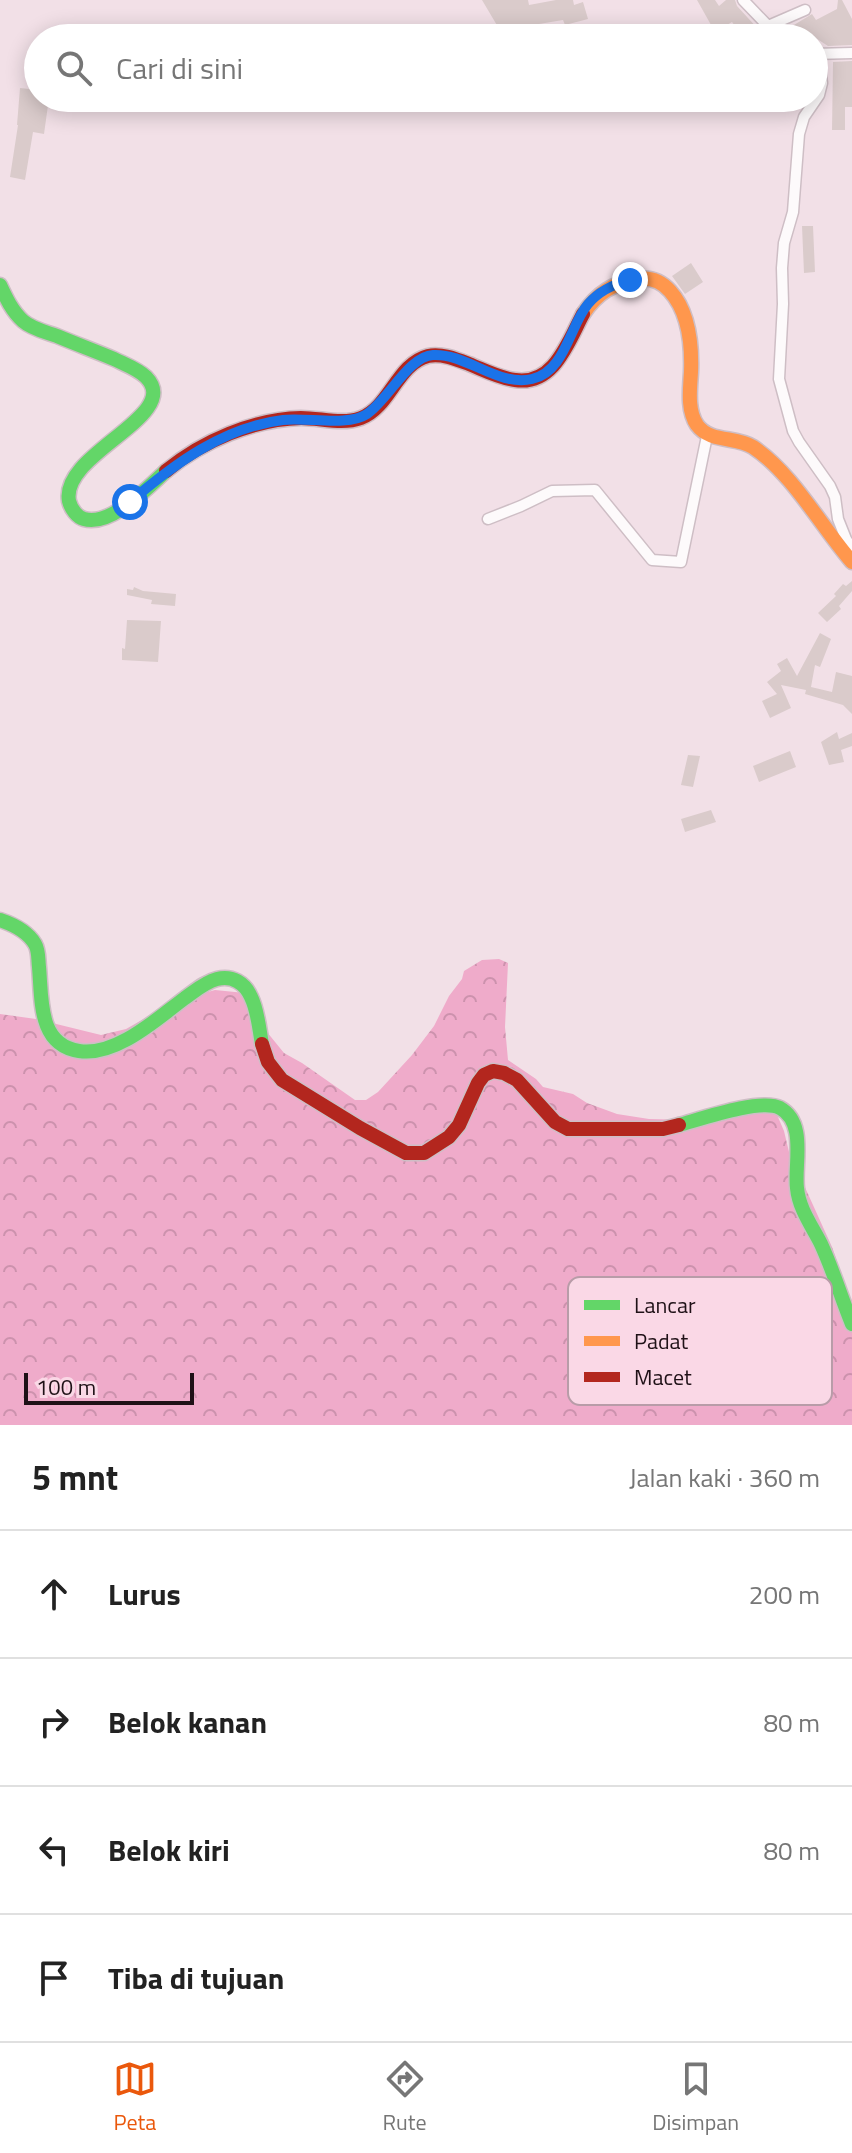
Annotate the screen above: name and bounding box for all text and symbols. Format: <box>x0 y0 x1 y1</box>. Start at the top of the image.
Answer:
search box <box>24 24 828 112</box>
text: Cari di sini <box>116 45 243 91</box>
icon: search <box>52 46 96 90</box>
route end <box>612 262 648 298</box>
route start <box>112 484 148 520</box>
legend <box>568 1277 832 1405</box>
text: Lancar <box>634 1288 696 1322</box>
text: Padat <box>634 1324 689 1358</box>
text: Macet <box>634 1360 692 1394</box>
scale bar <box>24 1369 194 1405</box>
text: 100 m <box>36 1370 96 1404</box>
text: 5 mnt <box>32 1451 118 1503</box>
text: Jalan kaki · 360 m <box>629 1458 820 1497</box>
text: Lurus <box>108 1571 181 1617</box>
icon: ahead <box>32 1572 76 1616</box>
text: 200 m <box>749 1575 820 1614</box>
text: Belok kanan <box>108 1699 267 1745</box>
icon: right <box>32 1700 76 1744</box>
text: 80 m <box>763 1703 820 1742</box>
text: Belok kiri <box>108 1827 230 1873</box>
icon: left <box>32 1828 76 1872</box>
text: 80 m <box>763 1831 820 1870</box>
text: Tiba di tujuan <box>108 1955 284 2001</box>
icon: arrive <box>32 1956 76 2000</box>
tab: Peta <box>113 2057 157 2139</box>
tab: Rute <box>383 2057 427 2139</box>
tab: Disimpan <box>652 2057 739 2139</box>

